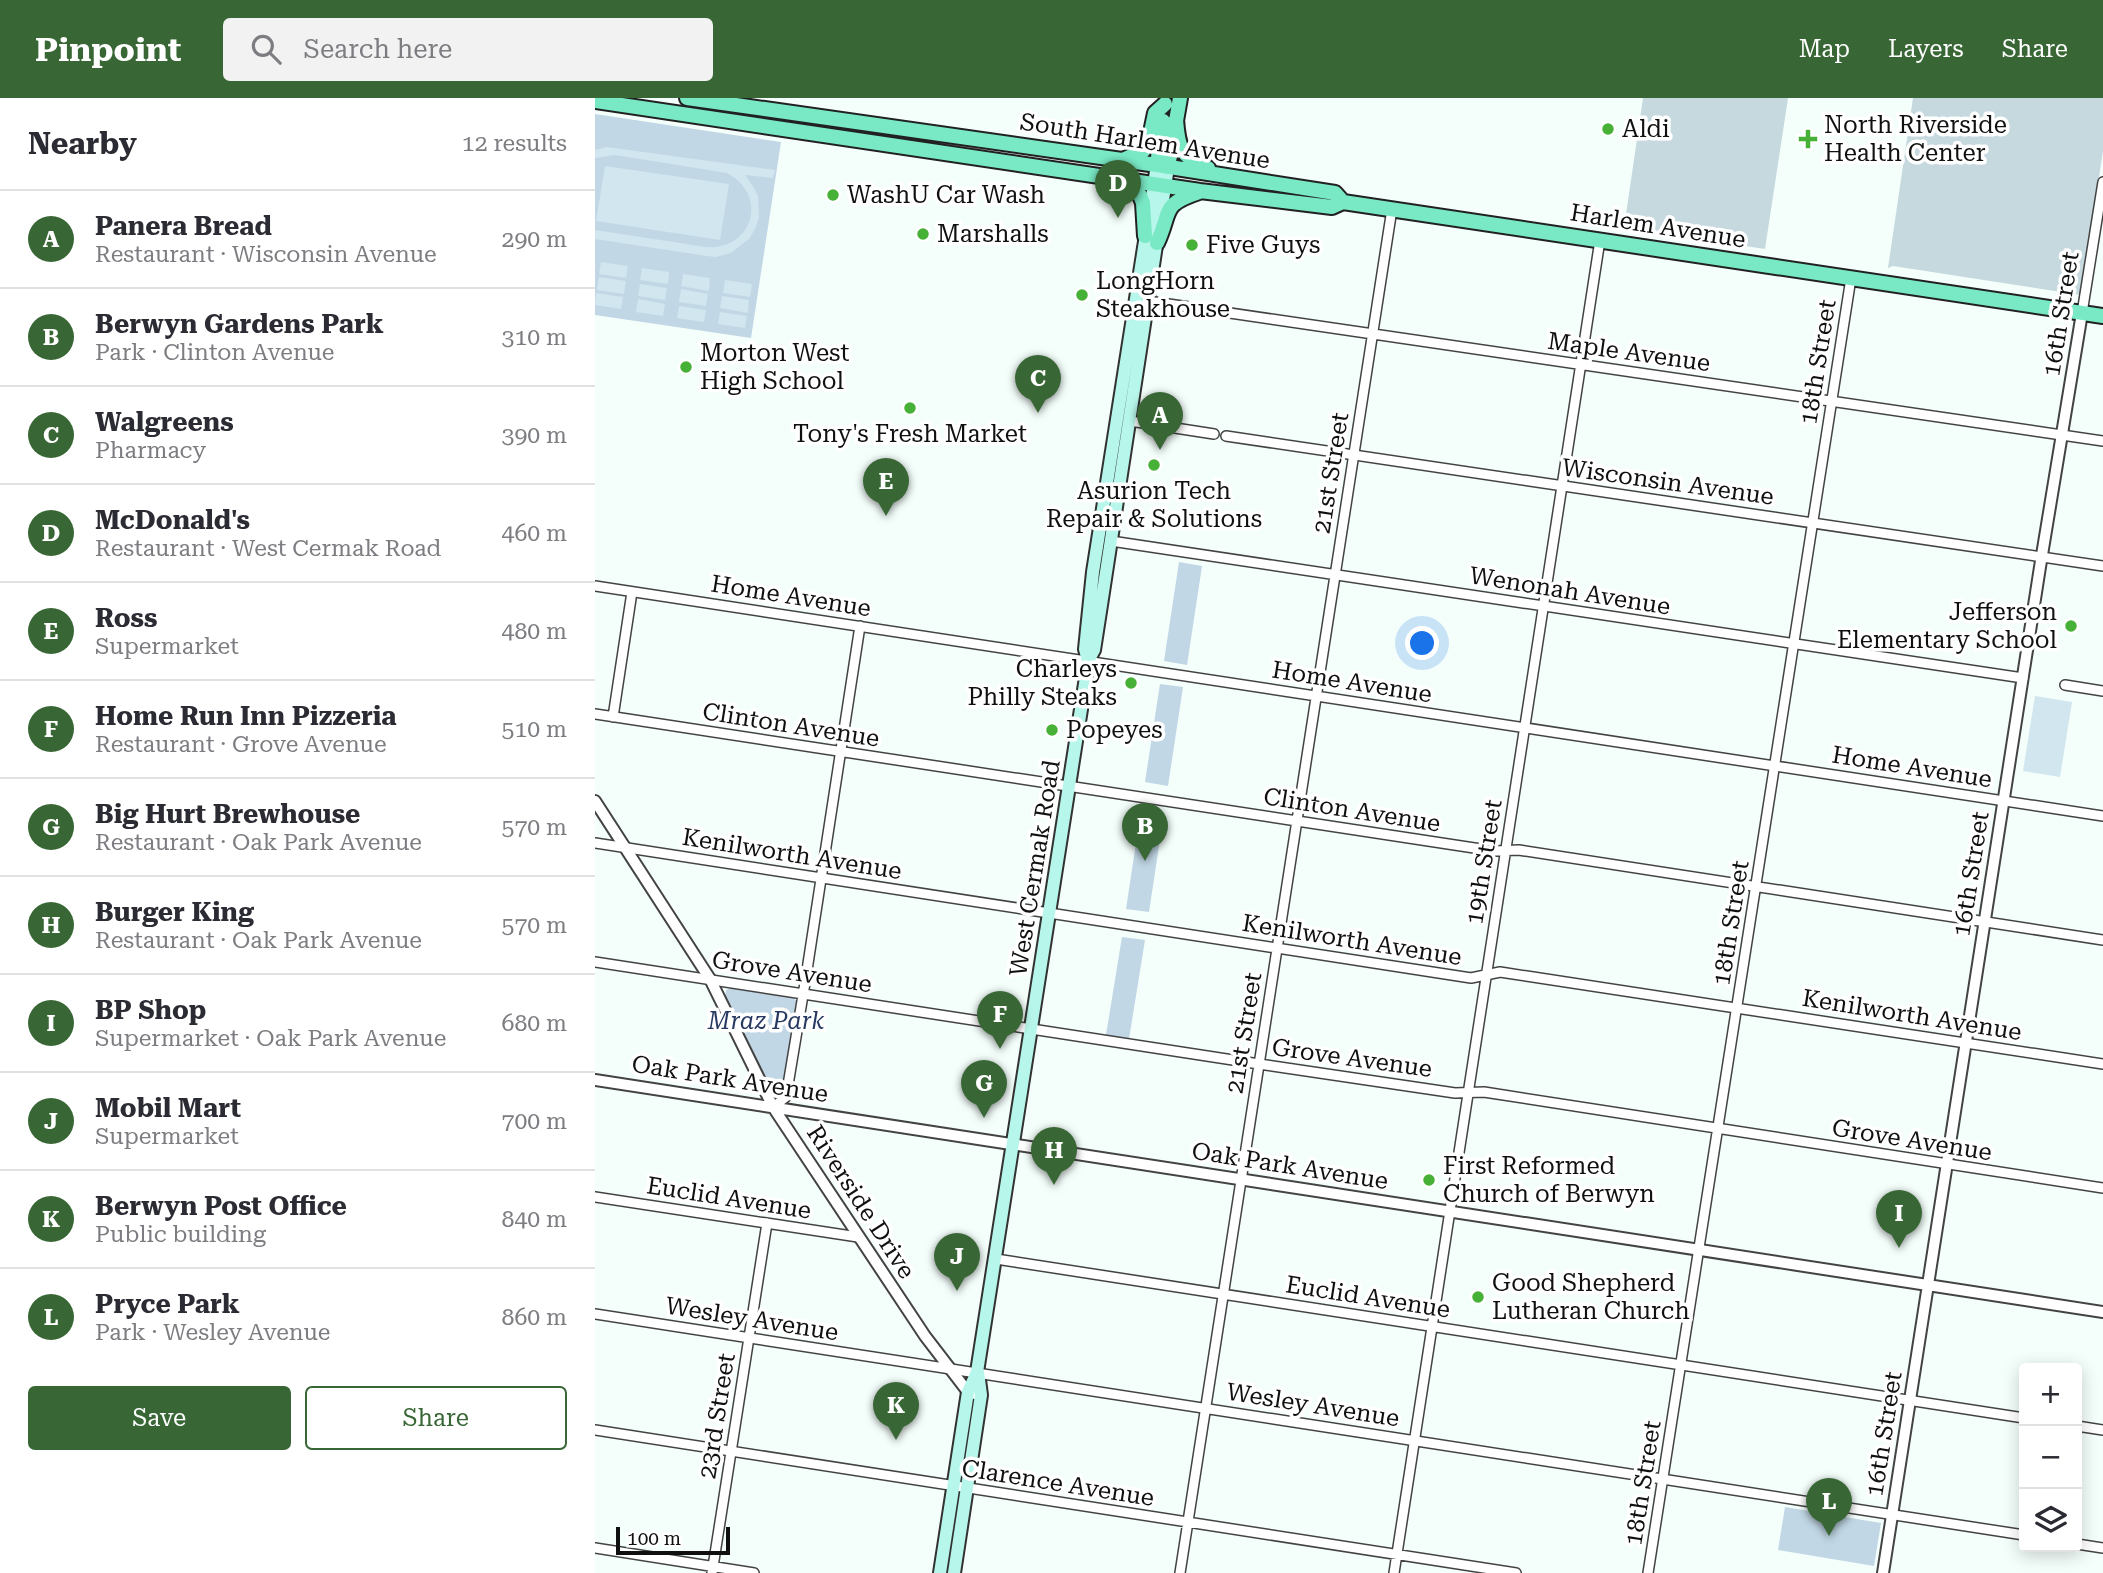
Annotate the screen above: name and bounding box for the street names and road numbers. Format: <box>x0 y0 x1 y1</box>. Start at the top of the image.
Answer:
street label: South Harlem Avenue <box>1018 107 1272 175</box>
street label: Harlem Avenue <box>1568 198 1748 254</box>
street label: 16th Street <box>2037 249 2085 379</box>
street label: 18th Street <box>1794 297 1842 427</box>
street label: Maple Avenue <box>1546 327 1712 377</box>
street label: 21st Street <box>1308 410 1354 536</box>
street label: Wisconsin Avenue <box>1560 453 1776 511</box>
street label: Wenonah Avenue <box>1468 561 1672 621</box>
street label: Home Avenue <box>709 570 873 622</box>
street label: Home Avenue <box>1270 656 1434 708</box>
street label: Clinton Avenue <box>701 697 881 753</box>
street label: Home Avenue <box>1830 741 1994 793</box>
street label: West Cermak Road <box>1004 758 1066 978</box>
street label: Clinton Avenue <box>1262 782 1442 838</box>
street label: 19th Street <box>1460 797 1508 927</box>
street label: 16th Street <box>1947 809 1995 939</box>
street label: Kenilworth Avenue <box>680 823 904 885</box>
street label: 18th Street <box>1707 858 1755 988</box>
street label: Kenilworth Avenue <box>1240 909 1464 971</box>
street label: Grove Avenue <box>710 946 874 998</box>
street label: 21st Street <box>1221 970 1267 1096</box>
street label: Kenilworth Avenue <box>1800 984 2024 1046</box>
street label: Grove Avenue <box>1270 1033 1434 1083</box>
street label: Oak Park Avenue <box>630 1050 830 1108</box>
street label: Grove Avenue <box>1830 1114 1994 1166</box>
street label: Riverside Drive <box>801 1120 921 1284</box>
street label: Oak Park Avenue <box>1190 1137 1390 1195</box>
street label: Euclid Avenue <box>645 1171 813 1225</box>
street label: Euclid Avenue <box>1284 1270 1452 1324</box>
street label: Wesley Avenue <box>664 1292 840 1346</box>
street label: 23rd Street <box>693 1351 741 1481</box>
street label: 16th Street <box>1860 1369 1908 1499</box>
street label: Wesley Avenue <box>1225 1378 1401 1432</box>
street label: 18th Street <box>1619 1418 1667 1548</box>
street label: Clarence Avenue <box>960 1454 1156 1512</box>

